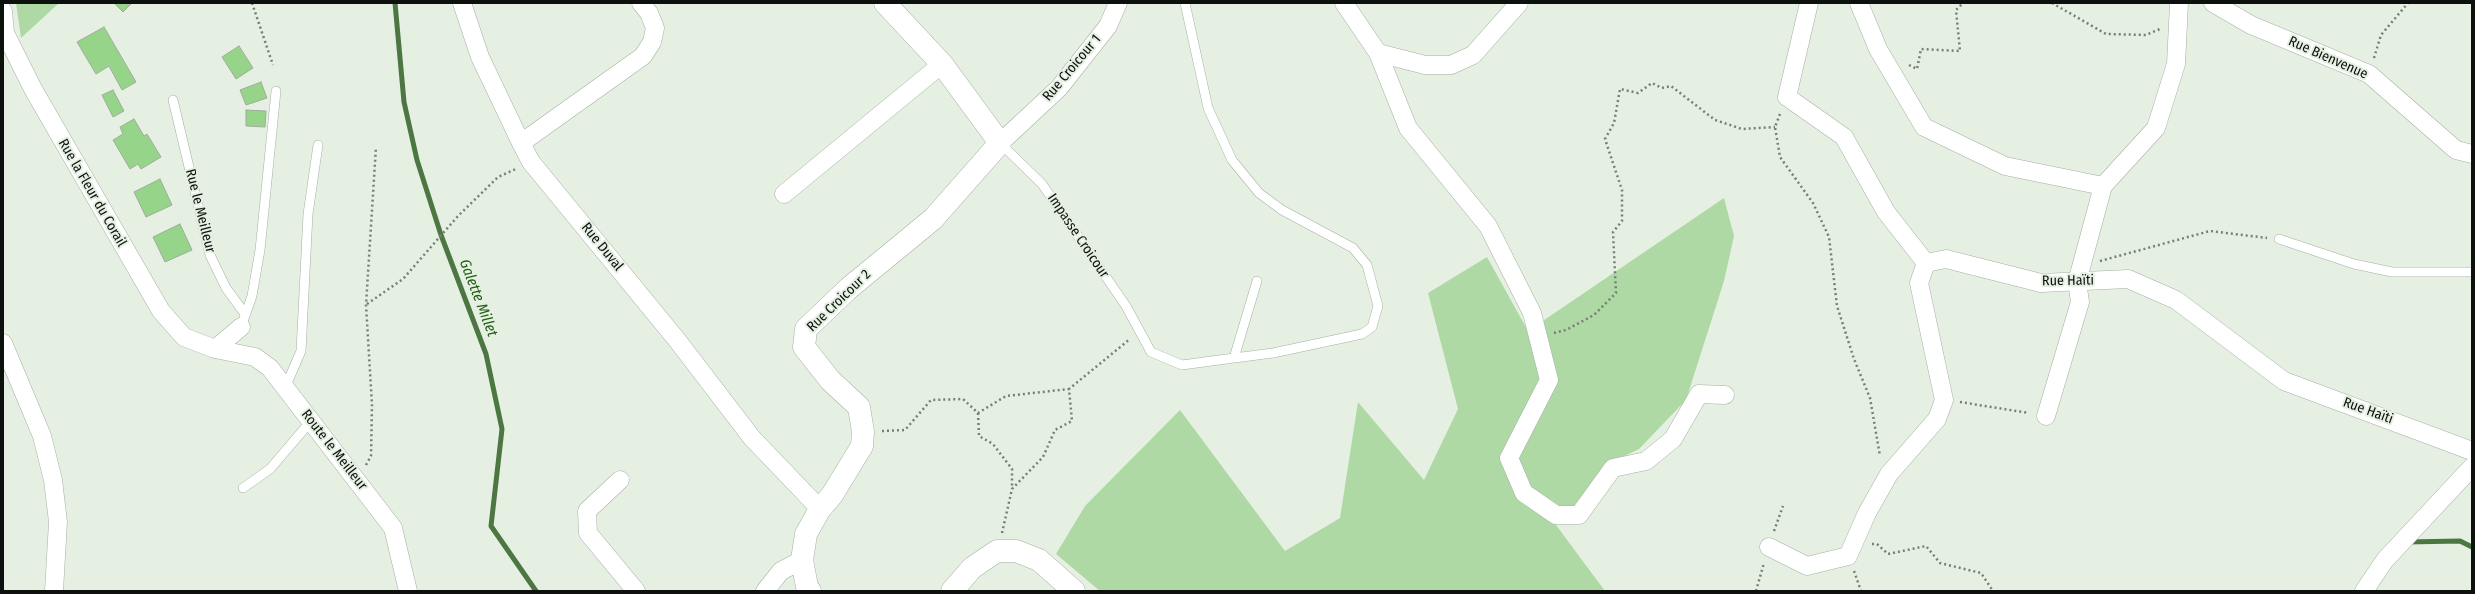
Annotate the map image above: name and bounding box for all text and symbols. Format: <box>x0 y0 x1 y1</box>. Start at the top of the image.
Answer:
street label: Rue Croicour 1 <box>1039 31 1105 105</box>
street label: Rue Bienvenue <box>2286 33 2370 83</box>
street label: Rue la Fleur du Corail <box>54 136 130 250</box>
street label: Rue le Meilleur <box>181 167 219 255</box>
street label: Impasse Croicour <box>1044 191 1112 281</box>
street label: Rue Duval <box>578 220 626 274</box>
water label: Galette Millet <box>455 257 501 339</box>
street label: Rue Croicour 2 <box>804 266 874 336</box>
street label: Rue Haïti <box>2042 272 2094 290</box>
street label: Rue Haïti <box>2341 394 2395 428</box>
street label: Route le Meilleur <box>297 406 371 494</box>

